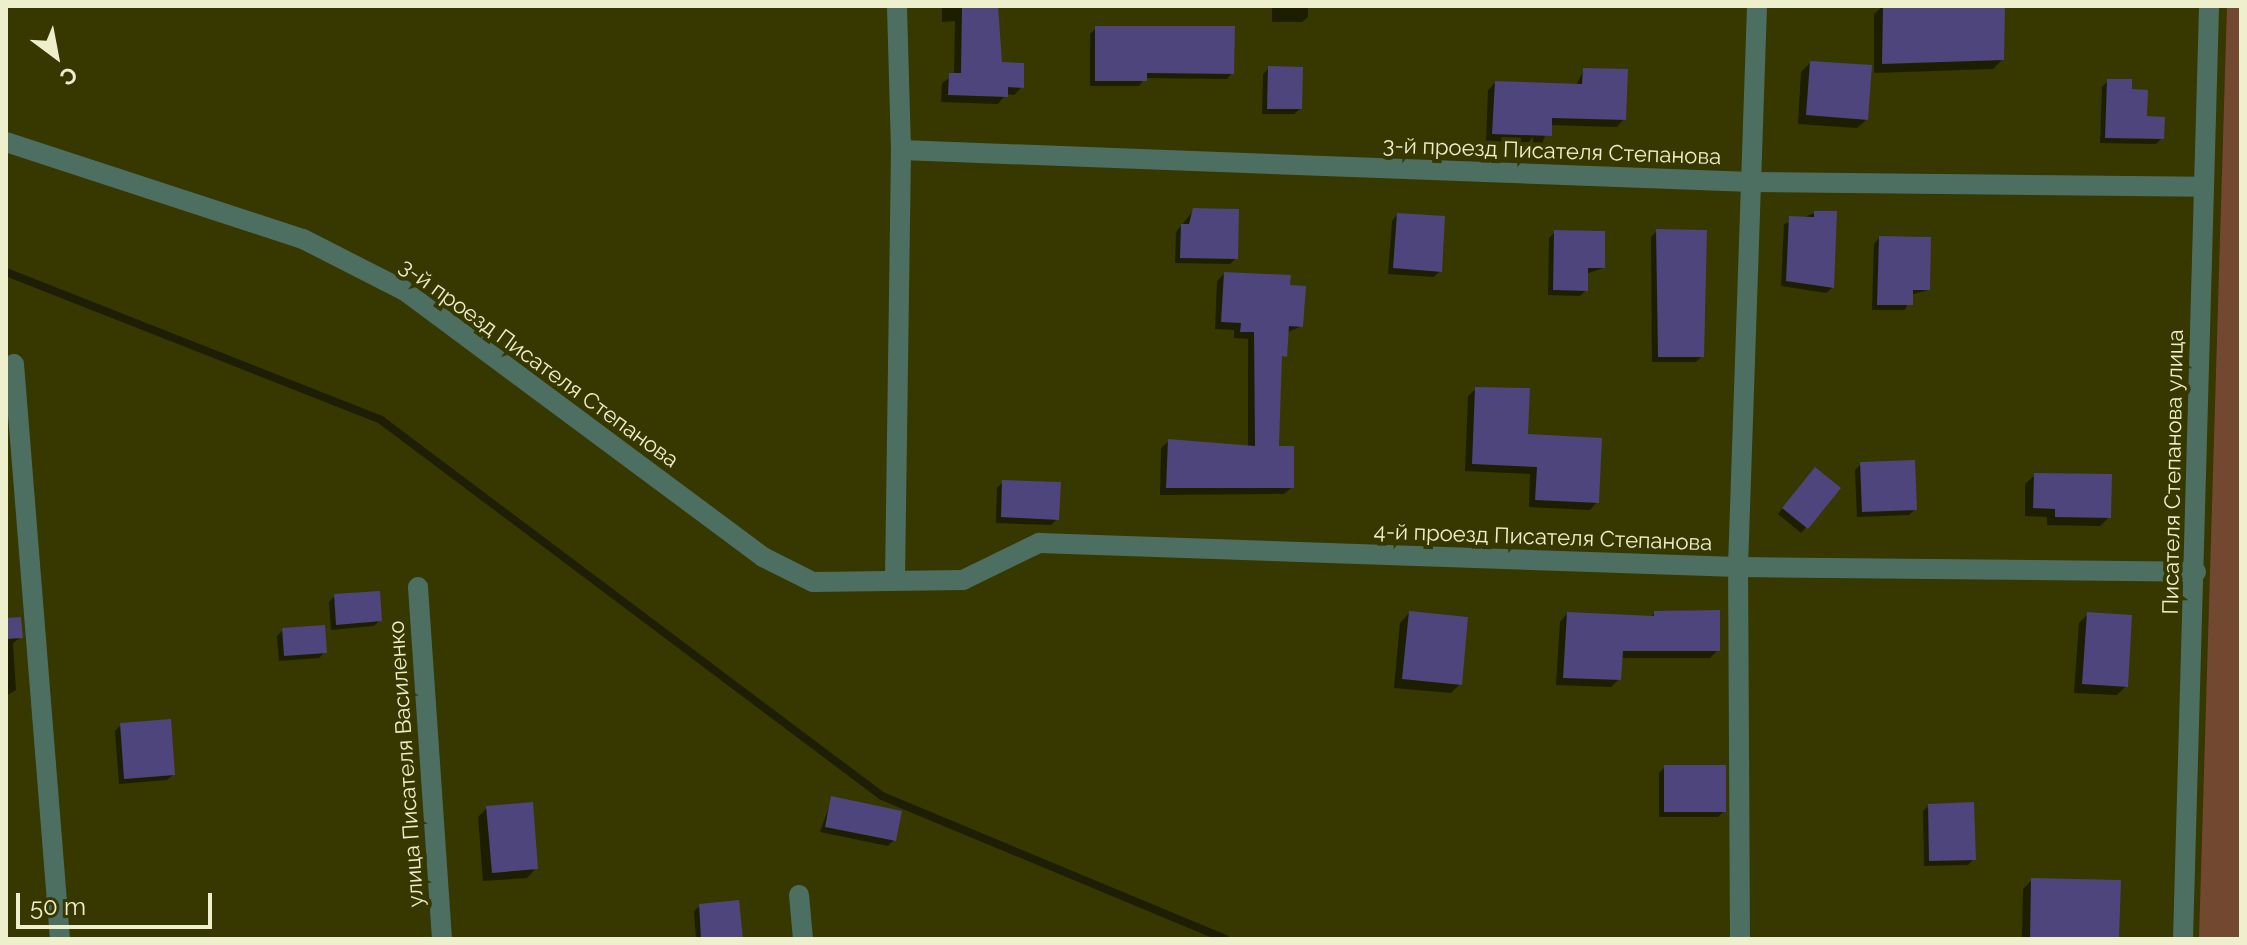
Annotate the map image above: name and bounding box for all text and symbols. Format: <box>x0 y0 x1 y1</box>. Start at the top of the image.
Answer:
north arrow <box>16 16 96 96</box>
text: С <box>55 61 82 91</box>
street label: 3-й проезд Писателя Степанова <box>1382 132 1722 170</box>
street label: 3-й проезд Писателя Степанова <box>394 253 684 473</box>
street label: Писателя Степанова улица <box>2157 329 2189 615</box>
street label: 4-й проезд Писателя Степанова <box>1373 518 1713 556</box>
street label: улица Писателя Василенко <box>383 620 429 908</box>
scale bar <box>20 877 216 927</box>
text: 50 m <box>30 892 86 921</box>

